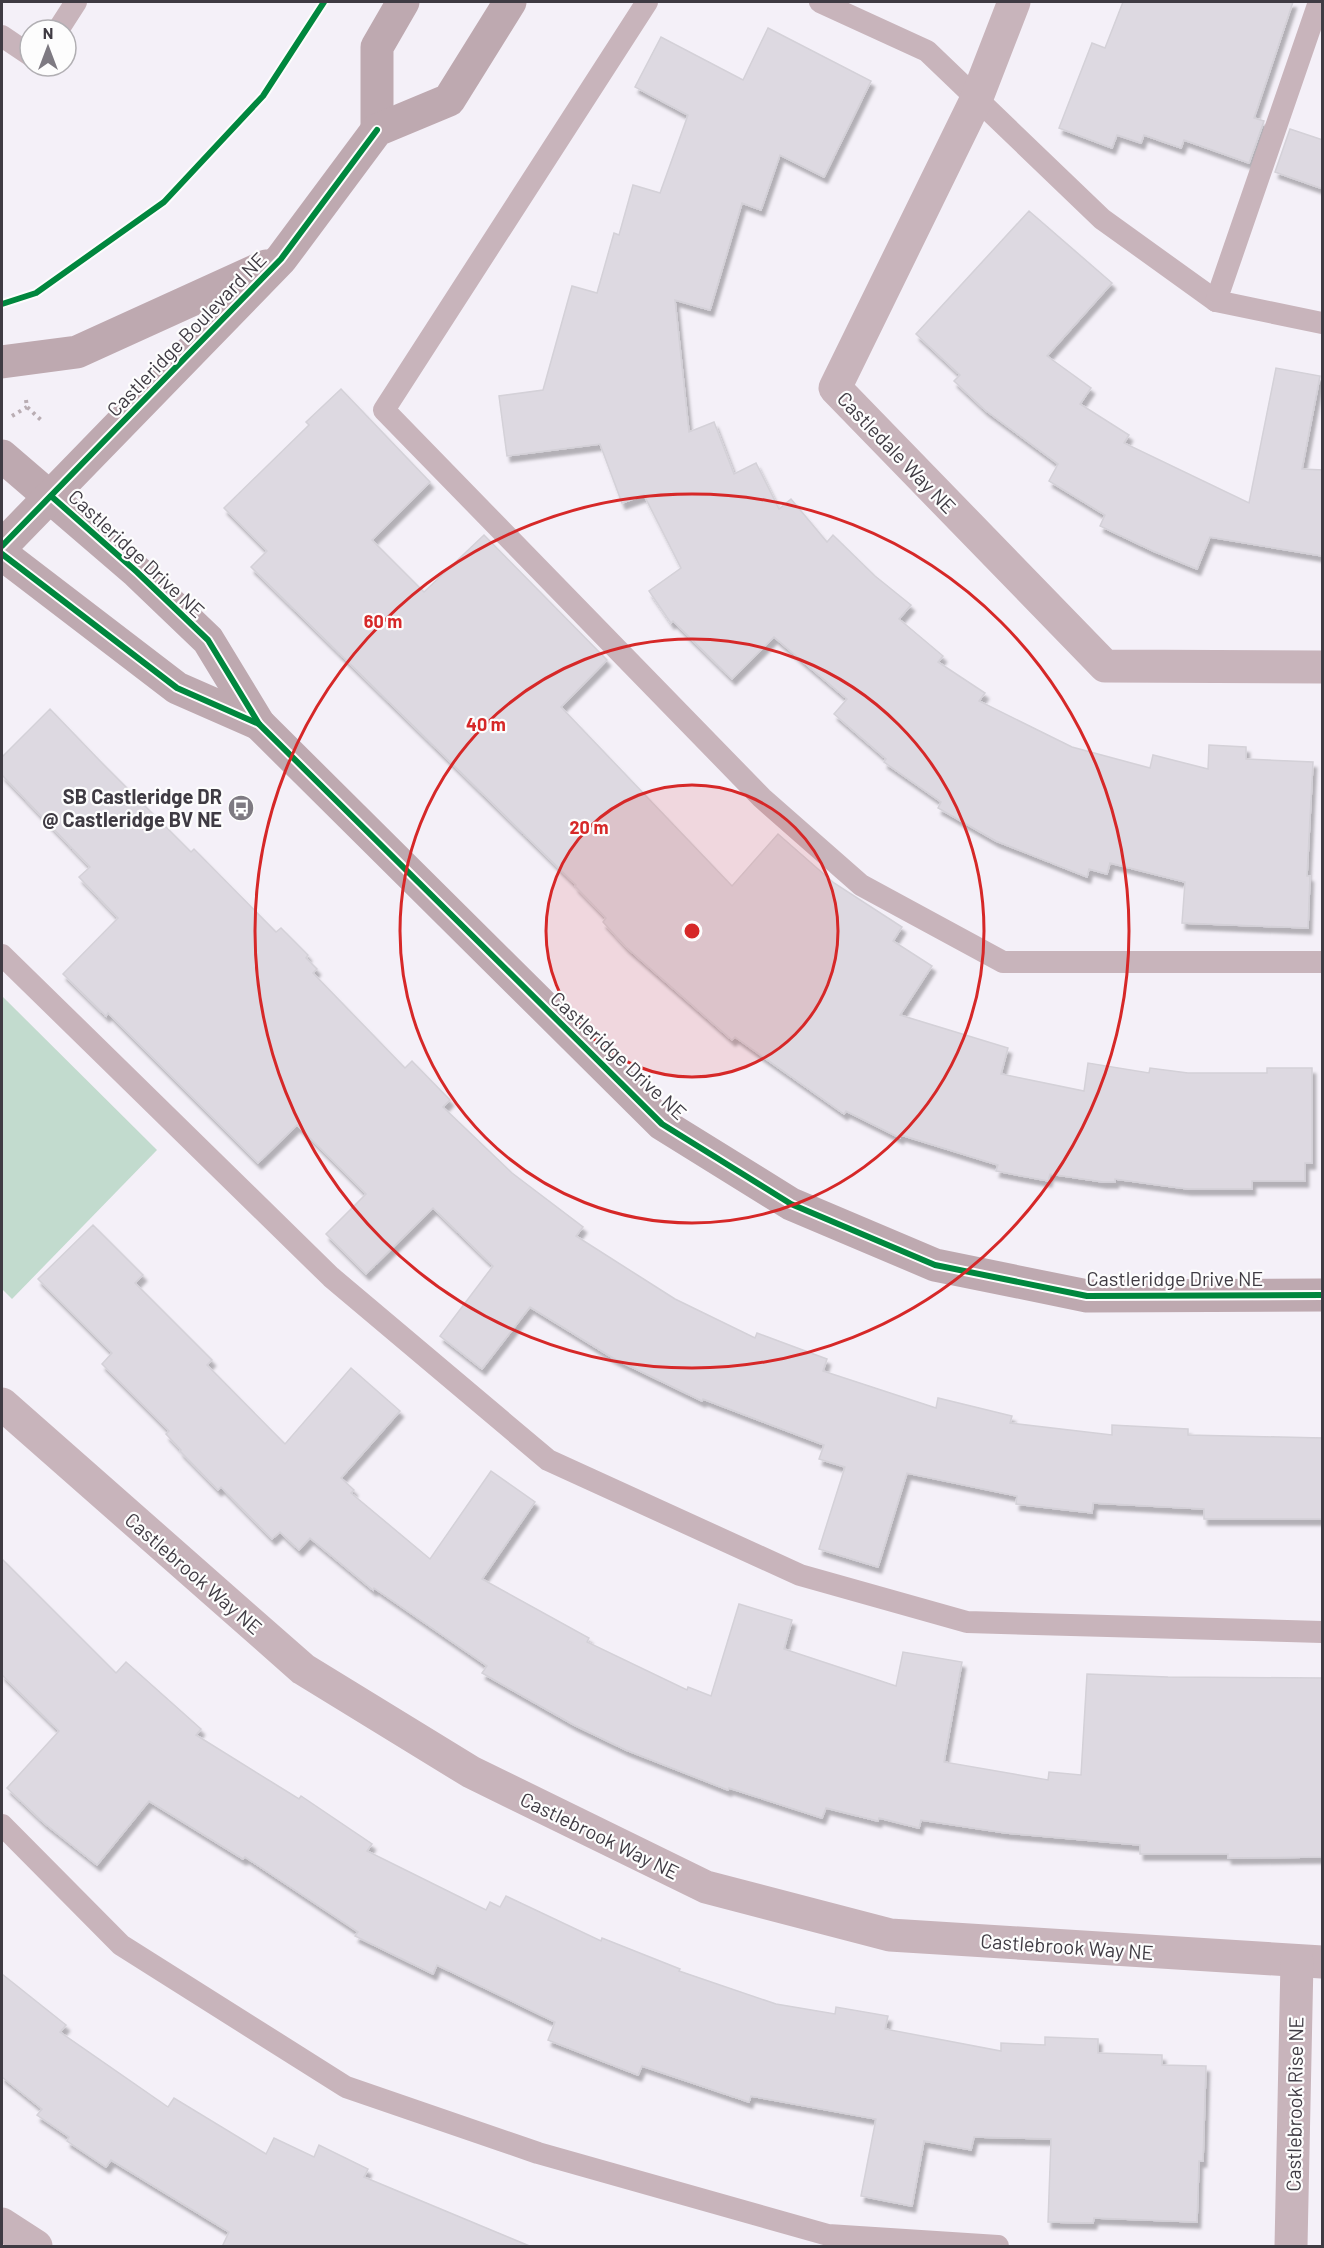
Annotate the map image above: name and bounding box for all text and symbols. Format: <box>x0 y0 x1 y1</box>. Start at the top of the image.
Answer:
north arrow <box>18 18 78 78</box>
text: N <box>43 23 53 42</box>
street label: Castleridge Boulevard NE <box>101 247 271 421</box>
street label: Castledale Way NE <box>833 386 961 518</box>
street label: Castleridge Drive NE <box>64 484 210 622</box>
text: 60 m <box>364 610 402 632</box>
text: 40 m <box>466 713 506 735</box>
place label: SB Castleridge DR @ Castleridge BV NE <box>42 784 222 831</box>
bus stop icon: SB Castleridge DR @ Castleridge BV NE <box>226 793 256 823</box>
text: 20 m <box>570 816 608 838</box>
centre of rings <box>682 921 702 941</box>
street label: Castleridge Drive NE <box>546 986 692 1124</box>
street label: Castleridge Drive NE <box>1087 1266 1263 1290</box>
street label: Castlebrook Way NE <box>121 1507 267 1639</box>
street label: Castlebrook Way NE <box>517 1786 683 1884</box>
street label: Castlebrook Way NE <box>980 1928 1154 1964</box>
street label: Castlebrook Rise NE <box>1280 2016 1308 2192</box>

